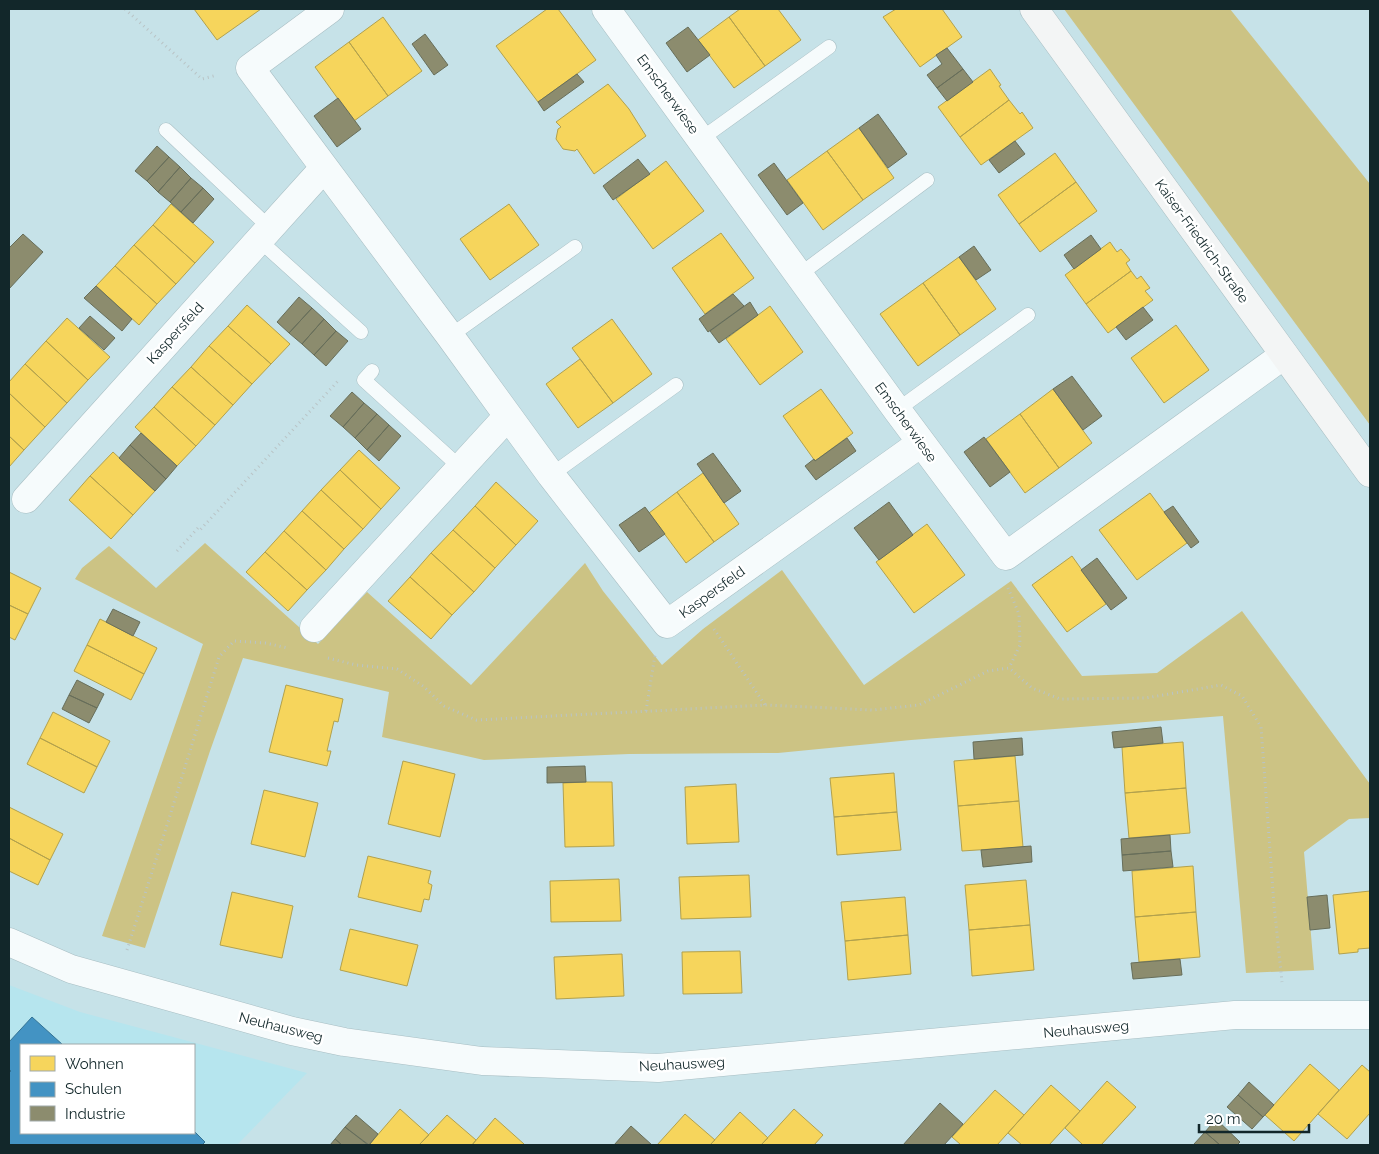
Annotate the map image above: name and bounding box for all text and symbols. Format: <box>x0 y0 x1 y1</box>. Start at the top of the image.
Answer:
street label: Emscherwiese <box>634 51 702 137</box>
street label: Kaiser-Friedrich-Straße <box>1152 176 1252 306</box>
street label: Kaspersfeld <box>143 299 207 367</box>
street label: Emscherwiese <box>872 379 940 465</box>
street label: Kaspersfeld <box>676 563 748 621</box>
street label: Neuhausweg <box>237 1009 325 1045</box>
street label: Neuhausweg <box>1042 1017 1130 1041</box>
legend <box>20 1044 195 1134</box>
street label: Neuhausweg <box>639 1054 725 1074</box>
text: Wohnen <box>65 1055 124 1073</box>
text: Schulen <box>65 1080 122 1098</box>
scale bar <box>1199 1102 1309 1134</box>
text: Industrie <box>65 1105 126 1123</box>
text: 20 m <box>1206 1110 1241 1128</box>

